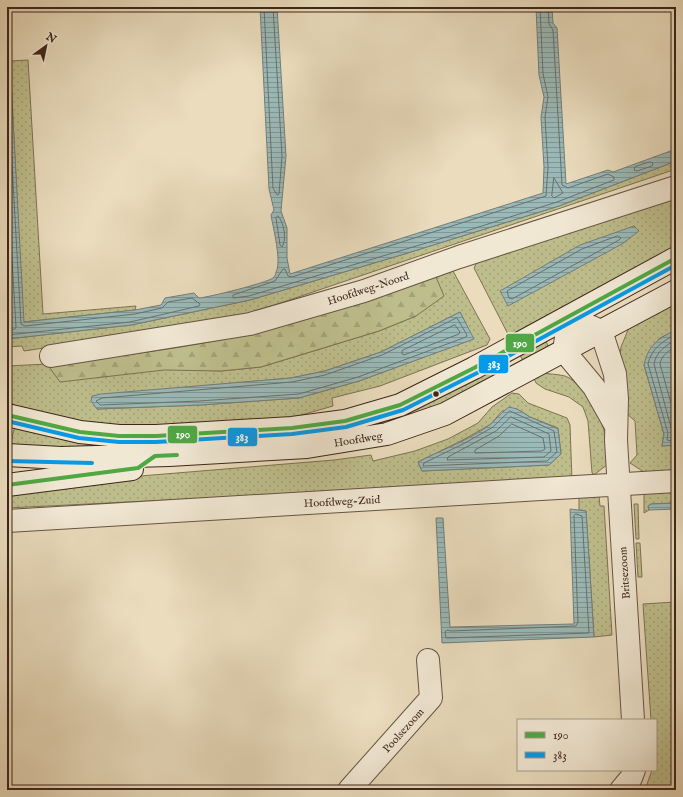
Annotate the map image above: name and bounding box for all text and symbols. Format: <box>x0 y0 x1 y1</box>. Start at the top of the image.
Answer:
north arrow <box>26 26 66 66</box>
text: N <box>42 29 59 47</box>
street label: Hoofdweg-Noord <box>326 269 411 309</box>
line badge: 190 <box>505 333 535 353</box>
text: 190 <box>513 337 528 351</box>
line badge: 383 <box>478 354 509 374</box>
text: 383 <box>488 358 500 372</box>
unlabelled marker <box>431 389 441 399</box>
line badge: 190 <box>167 425 198 444</box>
line badge: 383 <box>227 427 258 447</box>
text: 190 <box>176 428 191 442</box>
street label: Hoofdweg <box>333 429 384 451</box>
text: 383 <box>236 431 248 445</box>
street label: Hoofdweg-Zuid <box>304 493 381 511</box>
street label: Britsezoom <box>616 546 634 600</box>
street label: Poolsezoom <box>380 705 428 756</box>
legend <box>517 719 657 771</box>
text: 190 <box>553 728 569 743</box>
text: 383 <box>553 748 567 763</box>

